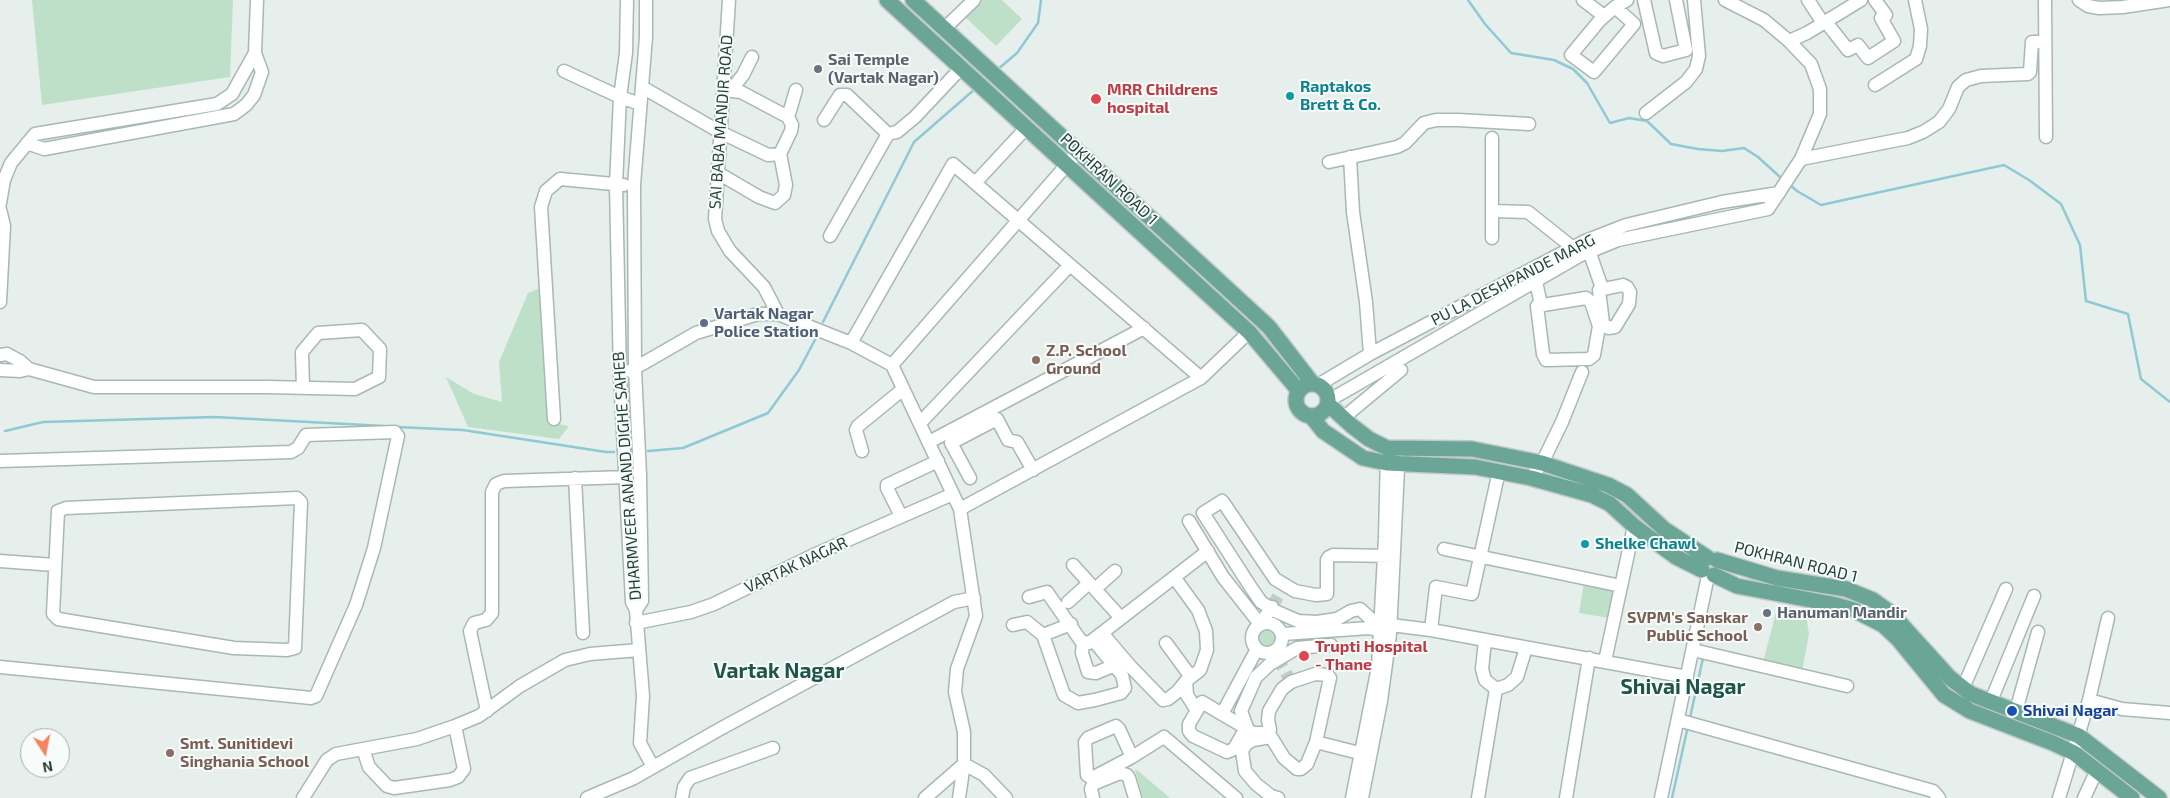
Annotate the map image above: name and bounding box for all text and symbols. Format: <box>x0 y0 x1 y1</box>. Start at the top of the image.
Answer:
street label: SAI BABA MANDIR ROAD <box>705 34 737 210</box>
place label: Sai Temple (Vartak Nagar) <box>828 50 939 88</box>
marker: Sai Temple (Vartak Nagar) <box>812 63 824 75</box>
place label: Raptakos Brett & Co. <box>1300 77 1381 115</box>
place label: MRR Childrens hospital <box>1107 80 1218 118</box>
marker: Raptakos Brett & Co. <box>1284 90 1296 102</box>
marker: MRR Childrens hospital <box>1089 92 1103 106</box>
street label: POKHRAN ROAD 1 <box>1056 129 1162 229</box>
street label: PU LA DESHPANDE MARG <box>1428 230 1598 330</box>
place label: Vartak Nagar Police Station <box>714 304 819 342</box>
marker: Vartak Nagar Police Station <box>698 317 710 329</box>
place label: Z.P. School Ground <box>1046 341 1127 379</box>
street label: DHARMVEER ANAND DIGHE SAHEB <box>609 351 645 601</box>
marker: Z.P. School Ground <box>1030 354 1042 366</box>
street label: VARTAK NAGAR <box>742 533 850 597</box>
place label: Shelke Chawl <box>1595 534 1696 554</box>
street label: POKHRAN ROAD 1 <box>1733 537 1859 587</box>
marker: Shelke Chawl <box>1579 538 1591 550</box>
place label: Hanuman Mandir <box>1777 603 1907 623</box>
marker: Hanuman Mandir <box>1761 607 1773 619</box>
place label: SVPM's Sanskar Public School <box>1627 608 1748 646</box>
marker: SVPM's Sanskar Public School <box>1752 621 1764 633</box>
place label: Trupti Hospital - Thane <box>1315 637 1428 675</box>
marker: Trupti Hospital - Thane <box>1297 649 1311 663</box>
district label: Vartak Nagar <box>714 658 844 684</box>
district label: Shivai Nagar <box>1621 674 1745 700</box>
place label: Shivai Nagar <box>2023 701 2118 721</box>
marker: Shivai Nagar <box>2005 704 2019 718</box>
north arrow <box>20 728 70 778</box>
place label: Smt. Sunitidevi Singhania School <box>180 734 309 772</box>
marker: Smt. Sunitidevi Singhania School <box>164 747 176 759</box>
text: N <box>41 758 54 777</box>

